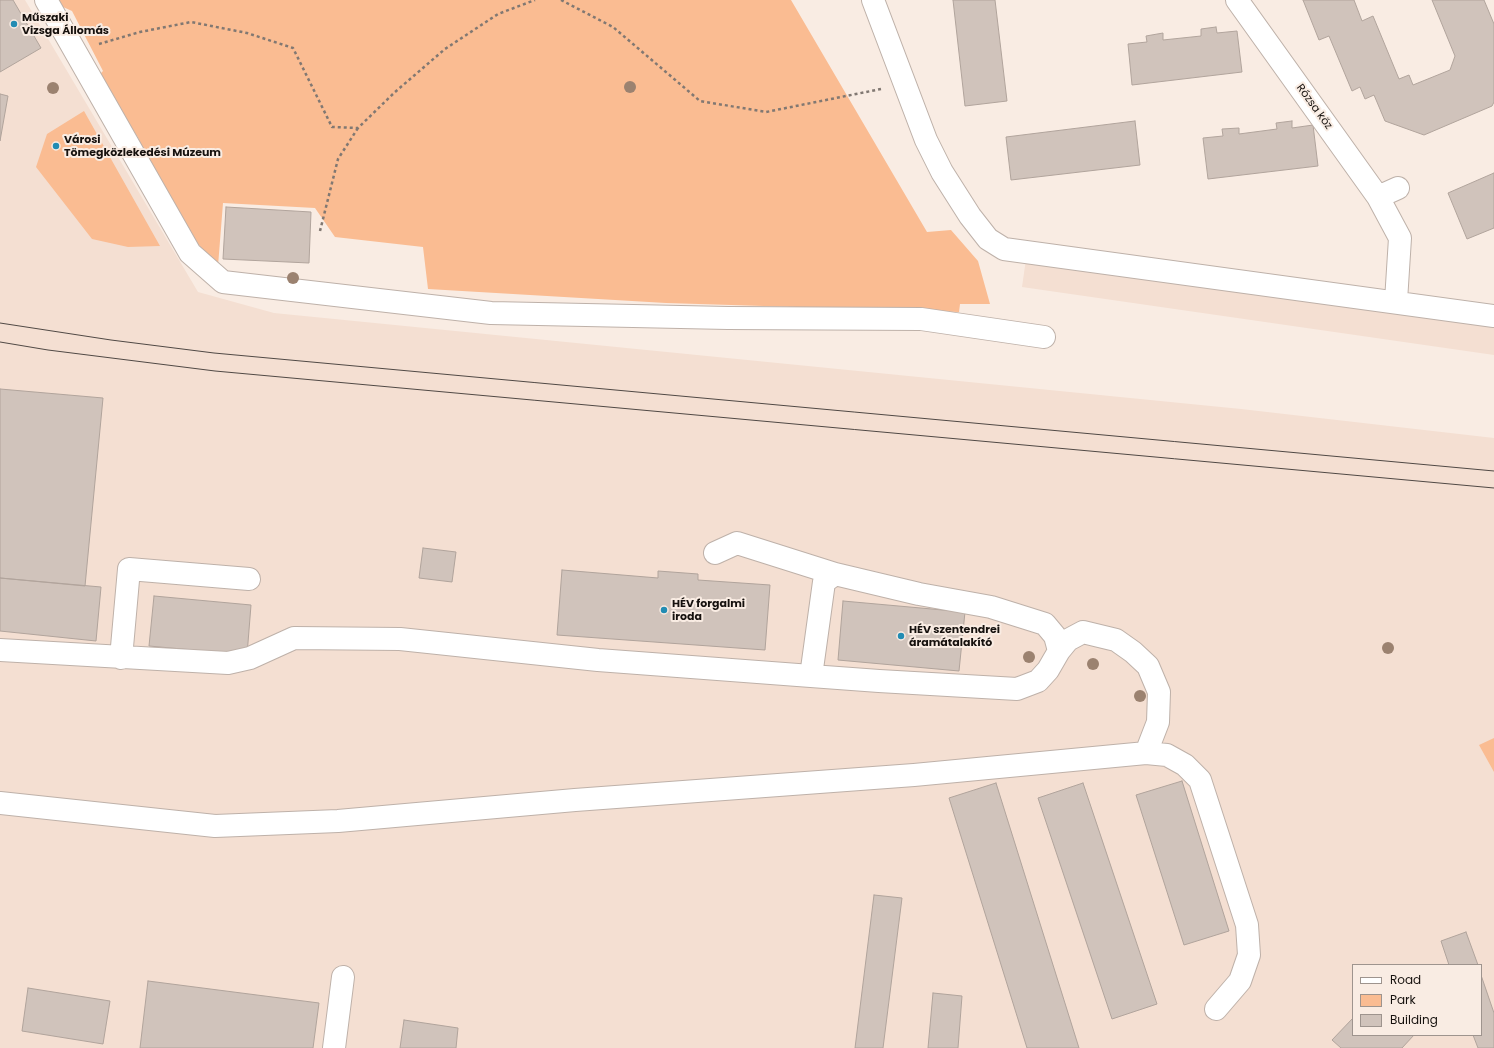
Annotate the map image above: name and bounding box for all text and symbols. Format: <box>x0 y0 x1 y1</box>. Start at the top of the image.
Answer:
place label: Műszaki Vizsga Állomás <box>22 11 109 37</box>
marker: Műszaki Vizsga Állomás <box>9 19 19 29</box>
street label: Rózsa köz <box>1293 82 1335 132</box>
place label: Városi Tömegközlekedési Múzeum <box>64 133 221 159</box>
marker: Városi Tömegközlekedési Múzeum <box>51 141 61 151</box>
place label: HÉV forgalmi iroda <box>672 597 745 623</box>
marker: HÉV forgalmi iroda <box>659 605 669 615</box>
place label: HÉV szentendrei áramátalakító <box>909 623 1000 649</box>
marker: HÉV szentendrei áramátalakító <box>896 631 906 641</box>
legend <box>1352 964 1482 1036</box>
text: Road <box>1390 971 1421 988</box>
text: Park <box>1390 991 1416 1008</box>
text: Building <box>1390 1011 1438 1028</box>

